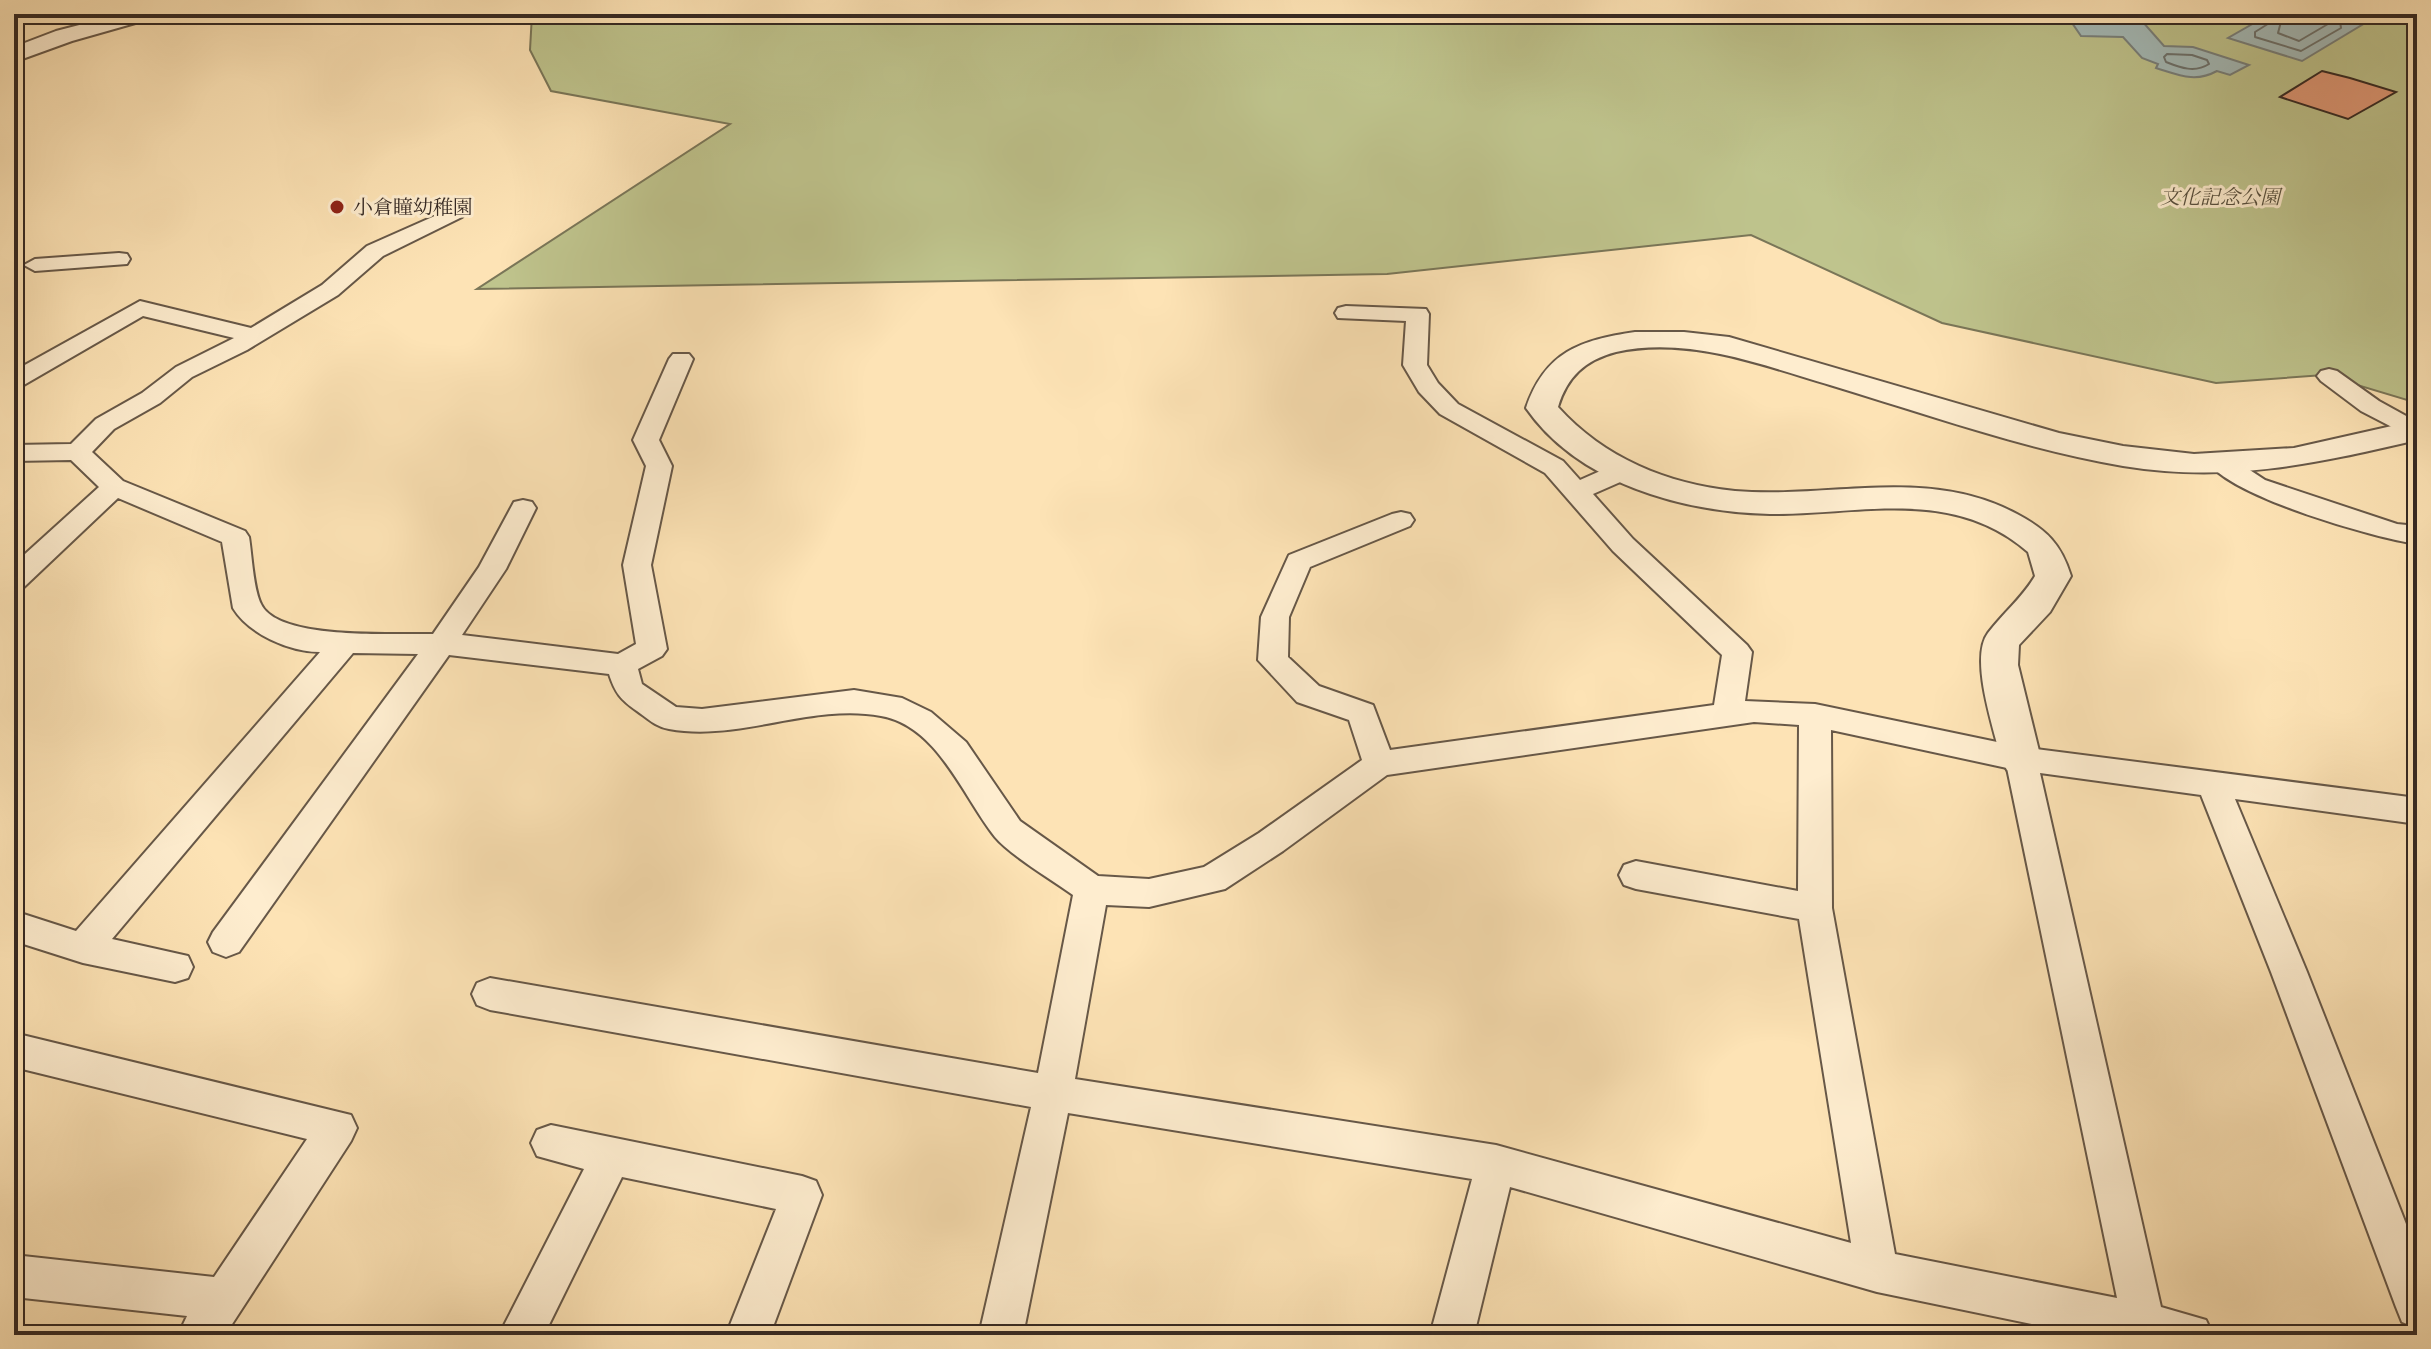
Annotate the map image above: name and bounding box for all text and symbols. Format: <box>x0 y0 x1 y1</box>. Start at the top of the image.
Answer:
park label: 文化記念公園 <box>2160 186 2283 211</box>
place label: 小倉瞳幼稚園 <box>353 196 473 221</box>
marker: 小倉瞳幼稚園 <box>328 198 346 216</box>

